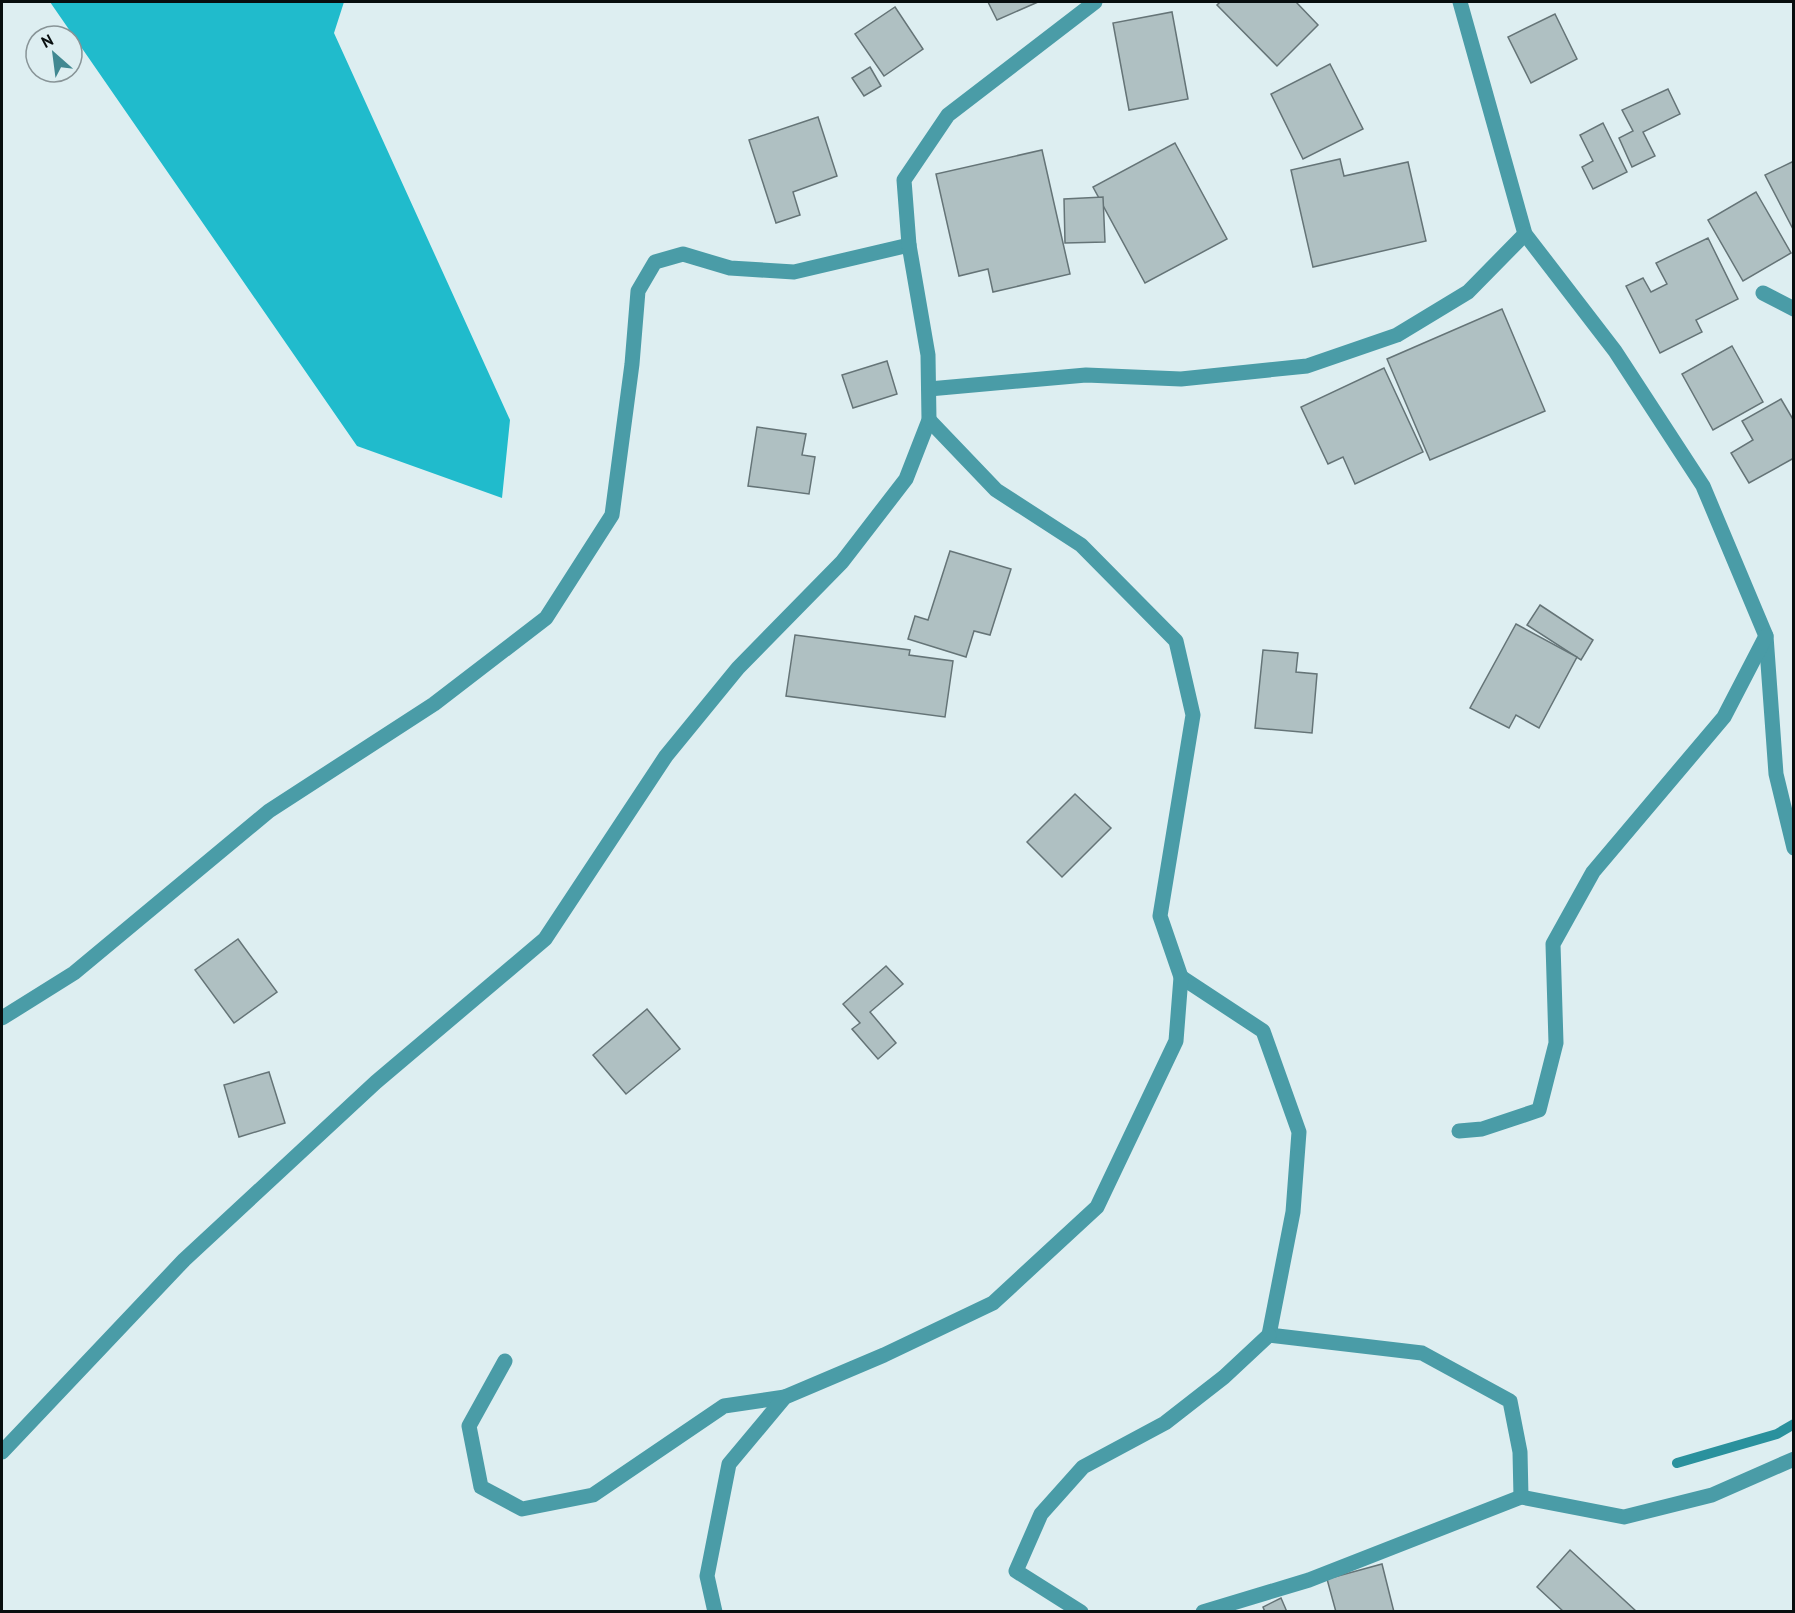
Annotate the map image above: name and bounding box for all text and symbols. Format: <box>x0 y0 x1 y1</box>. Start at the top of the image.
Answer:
north arrow <box>24 24 84 84</box>
text: N <box>38 29 56 52</box>

